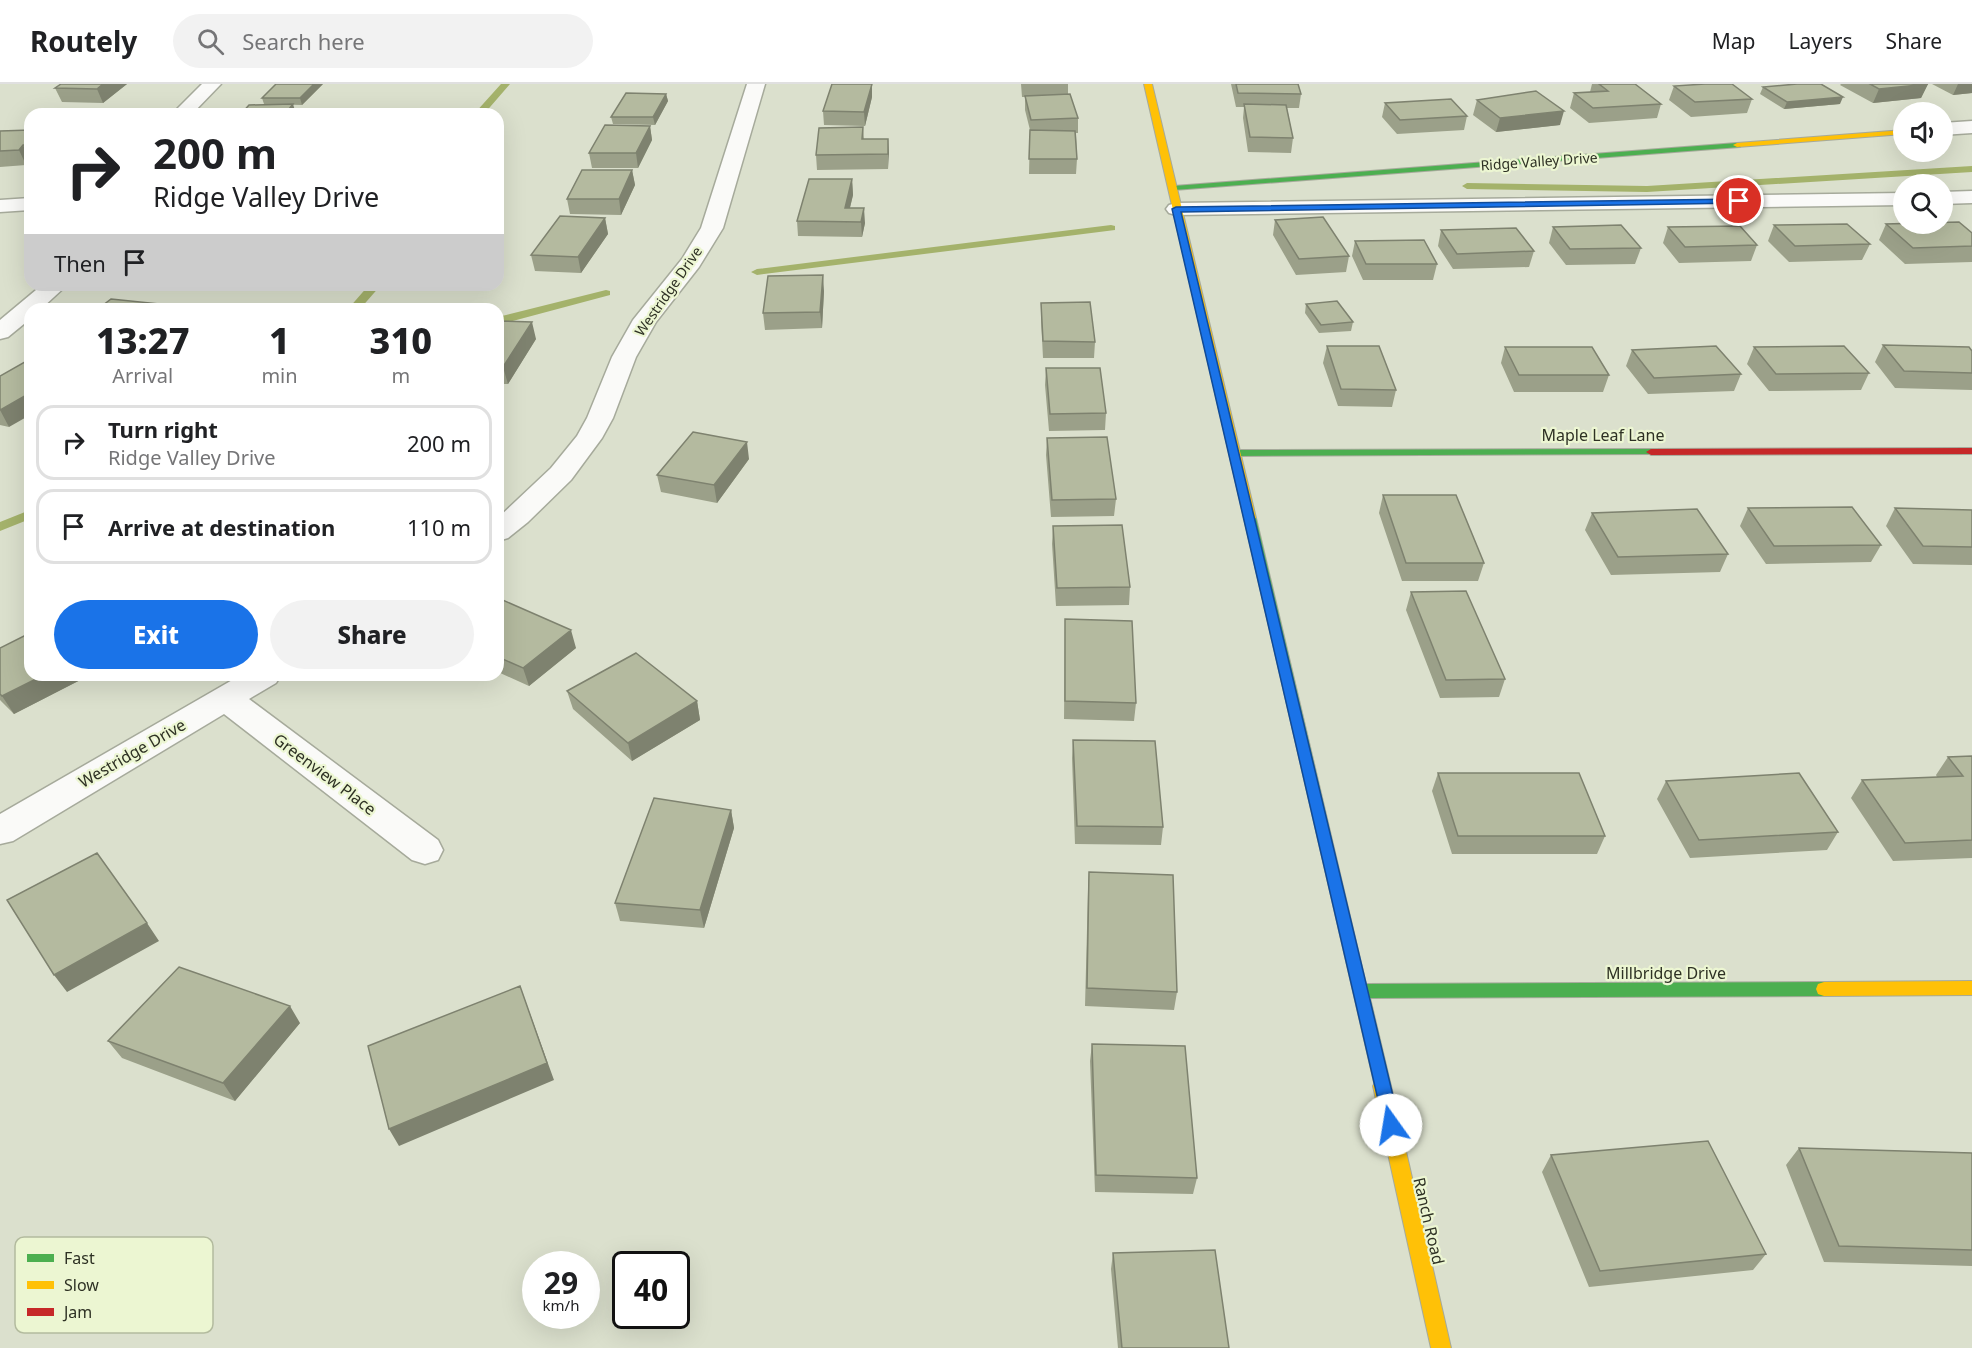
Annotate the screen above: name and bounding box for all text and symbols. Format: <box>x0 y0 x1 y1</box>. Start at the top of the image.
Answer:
search box <box>173 14 593 68</box>
text: Routely <box>30 22 137 60</box>
icon: search <box>194 25 227 58</box>
text: Search here <box>242 26 365 56</box>
text: Map <box>1712 27 1756 55</box>
text: Layers <box>1789 27 1853 55</box>
text: Share <box>1886 27 1942 55</box>
map controls <box>1893 102 1953 234</box>
button: sound <box>1893 102 1953 162</box>
text: 200 m <box>153 124 277 181</box>
icon: right <box>54 132 132 210</box>
street label: Ridge Valley Drive <box>1480 147 1598 175</box>
button: search <box>1893 174 1953 234</box>
pin <box>1713 175 1764 226</box>
text: Ridge Valley Drive <box>153 178 379 215</box>
icon: arrive <box>1722 184 1755 217</box>
street label: Westridge Drive <box>630 242 706 340</box>
icon: arrive <box>118 246 151 279</box>
text: Then <box>54 248 106 278</box>
text: 13:27 <box>96 316 189 365</box>
text: 1 <box>269 316 290 365</box>
text: 310 <box>370 316 432 365</box>
text: Arrival <box>112 362 173 389</box>
text: min <box>261 362 298 389</box>
text: m <box>391 362 410 389</box>
text: Turn right <box>108 414 218 444</box>
street label: Maple Leaf Lane <box>1542 424 1664 446</box>
icon: right <box>57 426 90 459</box>
text: 200 m <box>407 428 471 458</box>
text: Ridge Valley Drive <box>108 444 276 471</box>
icon: arrive <box>57 510 90 543</box>
text: Arrive at destination <box>108 512 335 542</box>
text: 110 m <box>407 512 471 542</box>
button: Exit <box>54 600 258 669</box>
button: Share <box>270 600 474 669</box>
street label: Westridge Drive <box>74 713 190 793</box>
street label: Greenview Place <box>269 728 381 820</box>
street label: Millbridge Drive <box>1606 962 1726 984</box>
position arrow <box>1359 1093 1423 1157</box>
street label: Ranch Road <box>1408 1175 1450 1267</box>
legend <box>15 1237 213 1333</box>
text: Fast <box>64 1247 95 1269</box>
speed limit sign: 40 <box>612 1251 690 1329</box>
text: 29 <box>544 1262 578 1303</box>
text: Slow <box>64 1274 99 1296</box>
text: km/h <box>543 1295 579 1315</box>
text: Jam <box>62 1301 92 1323</box>

